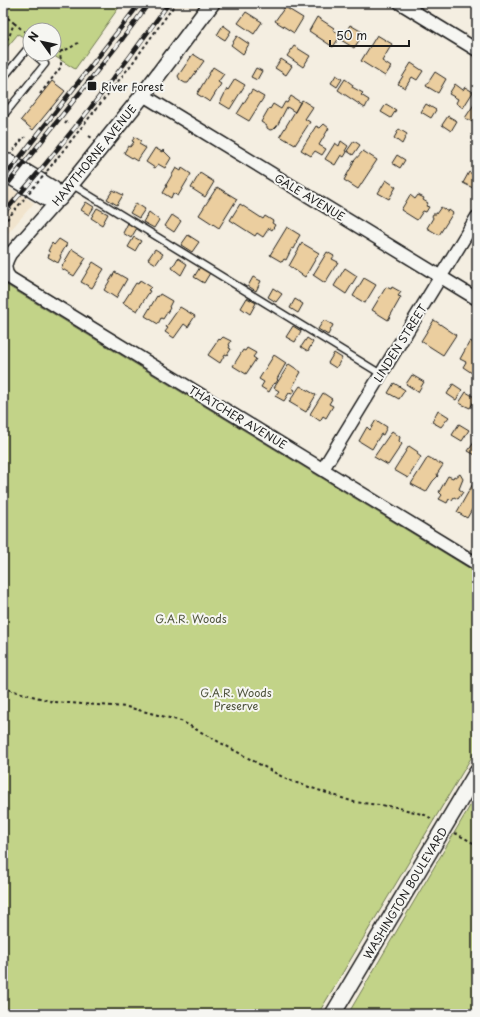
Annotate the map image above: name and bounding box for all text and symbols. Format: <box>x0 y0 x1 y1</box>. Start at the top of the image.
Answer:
north arrow <box>22 22 62 62</box>
scale bar <box>330 22 409 48</box>
text: 50 m <box>336 26 367 44</box>
text: N <box>24 28 43 45</box>
place label: River Forest <box>101 78 164 95</box>
marker: River Forest <box>86 80 98 92</box>
street label: HAWTHORNE AVENUE <box>48 101 140 209</box>
street label: GALE AVENUE <box>272 169 349 225</box>
street label: LINDEN STREET <box>369 300 431 385</box>
street label: THATCHER AVENUE <box>186 381 290 453</box>
park label: G.A.R. Woods <box>155 610 227 627</box>
park label: G.A.R. Woods Preserve <box>200 684 272 714</box>
street label: WASHINGTON BOULEVARD <box>359 824 451 962</box>

